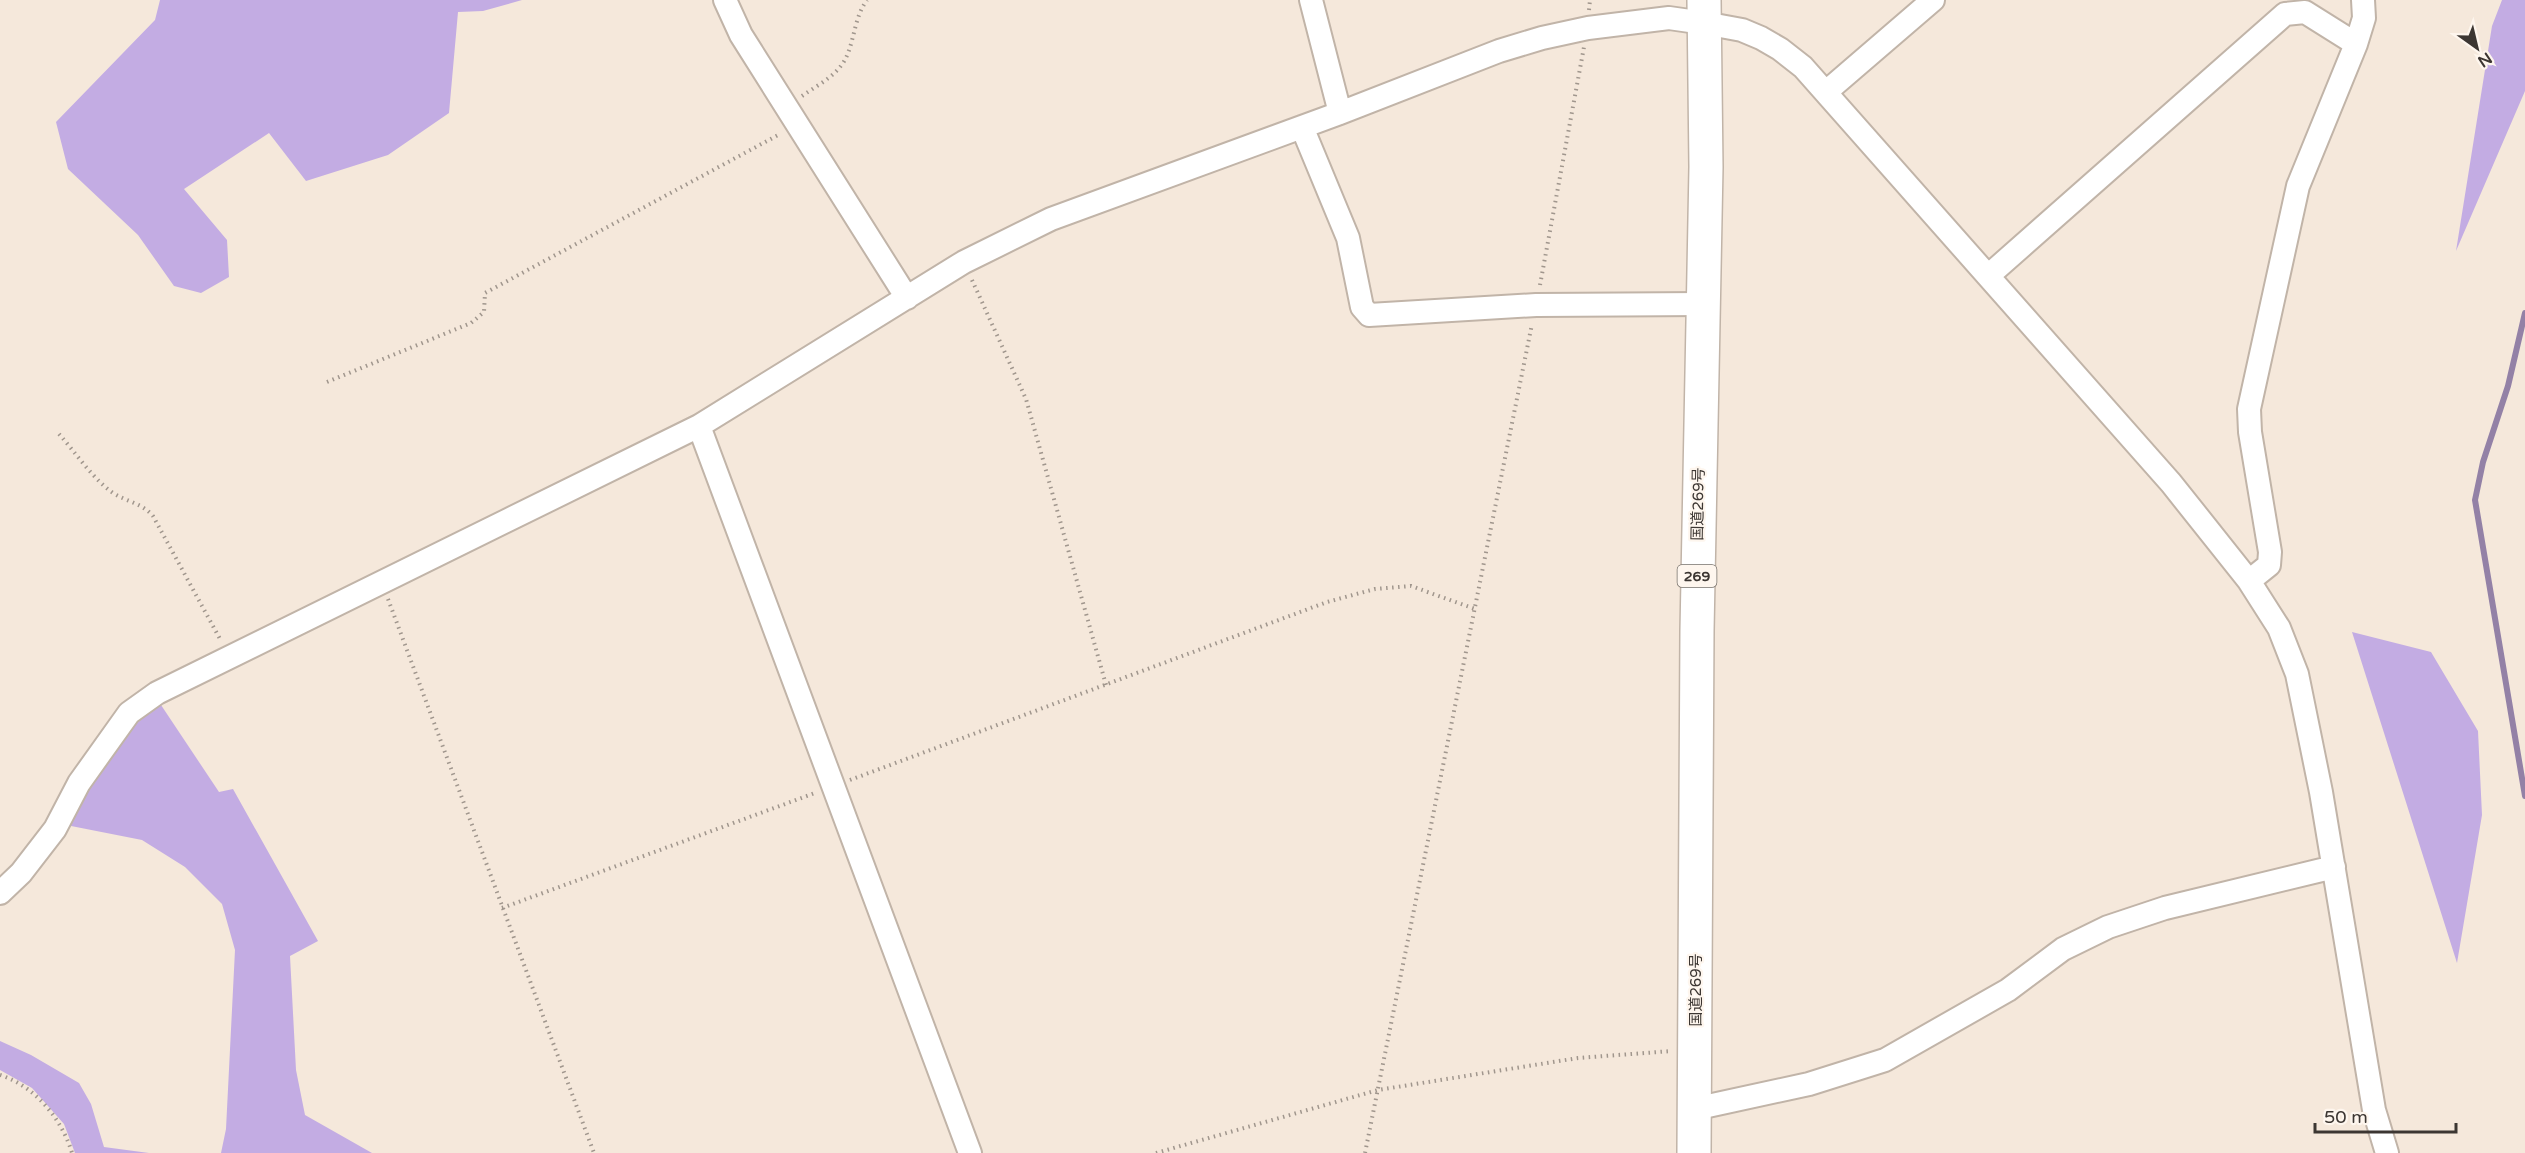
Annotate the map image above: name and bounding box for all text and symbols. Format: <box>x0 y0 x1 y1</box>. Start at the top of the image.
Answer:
north arrow <box>2447 18 2507 78</box>
text: N <box>2474 48 2496 71</box>
street label: 国道269号 <box>1688 467 1708 541</box>
road number: 269 <box>1678 565 1716 587</box>
street label: 国道269号 <box>1687 953 1705 1027</box>
scale bar <box>2315 1096 2456 1134</box>
text: 50 m <box>2324 1106 2368 1128</box>

